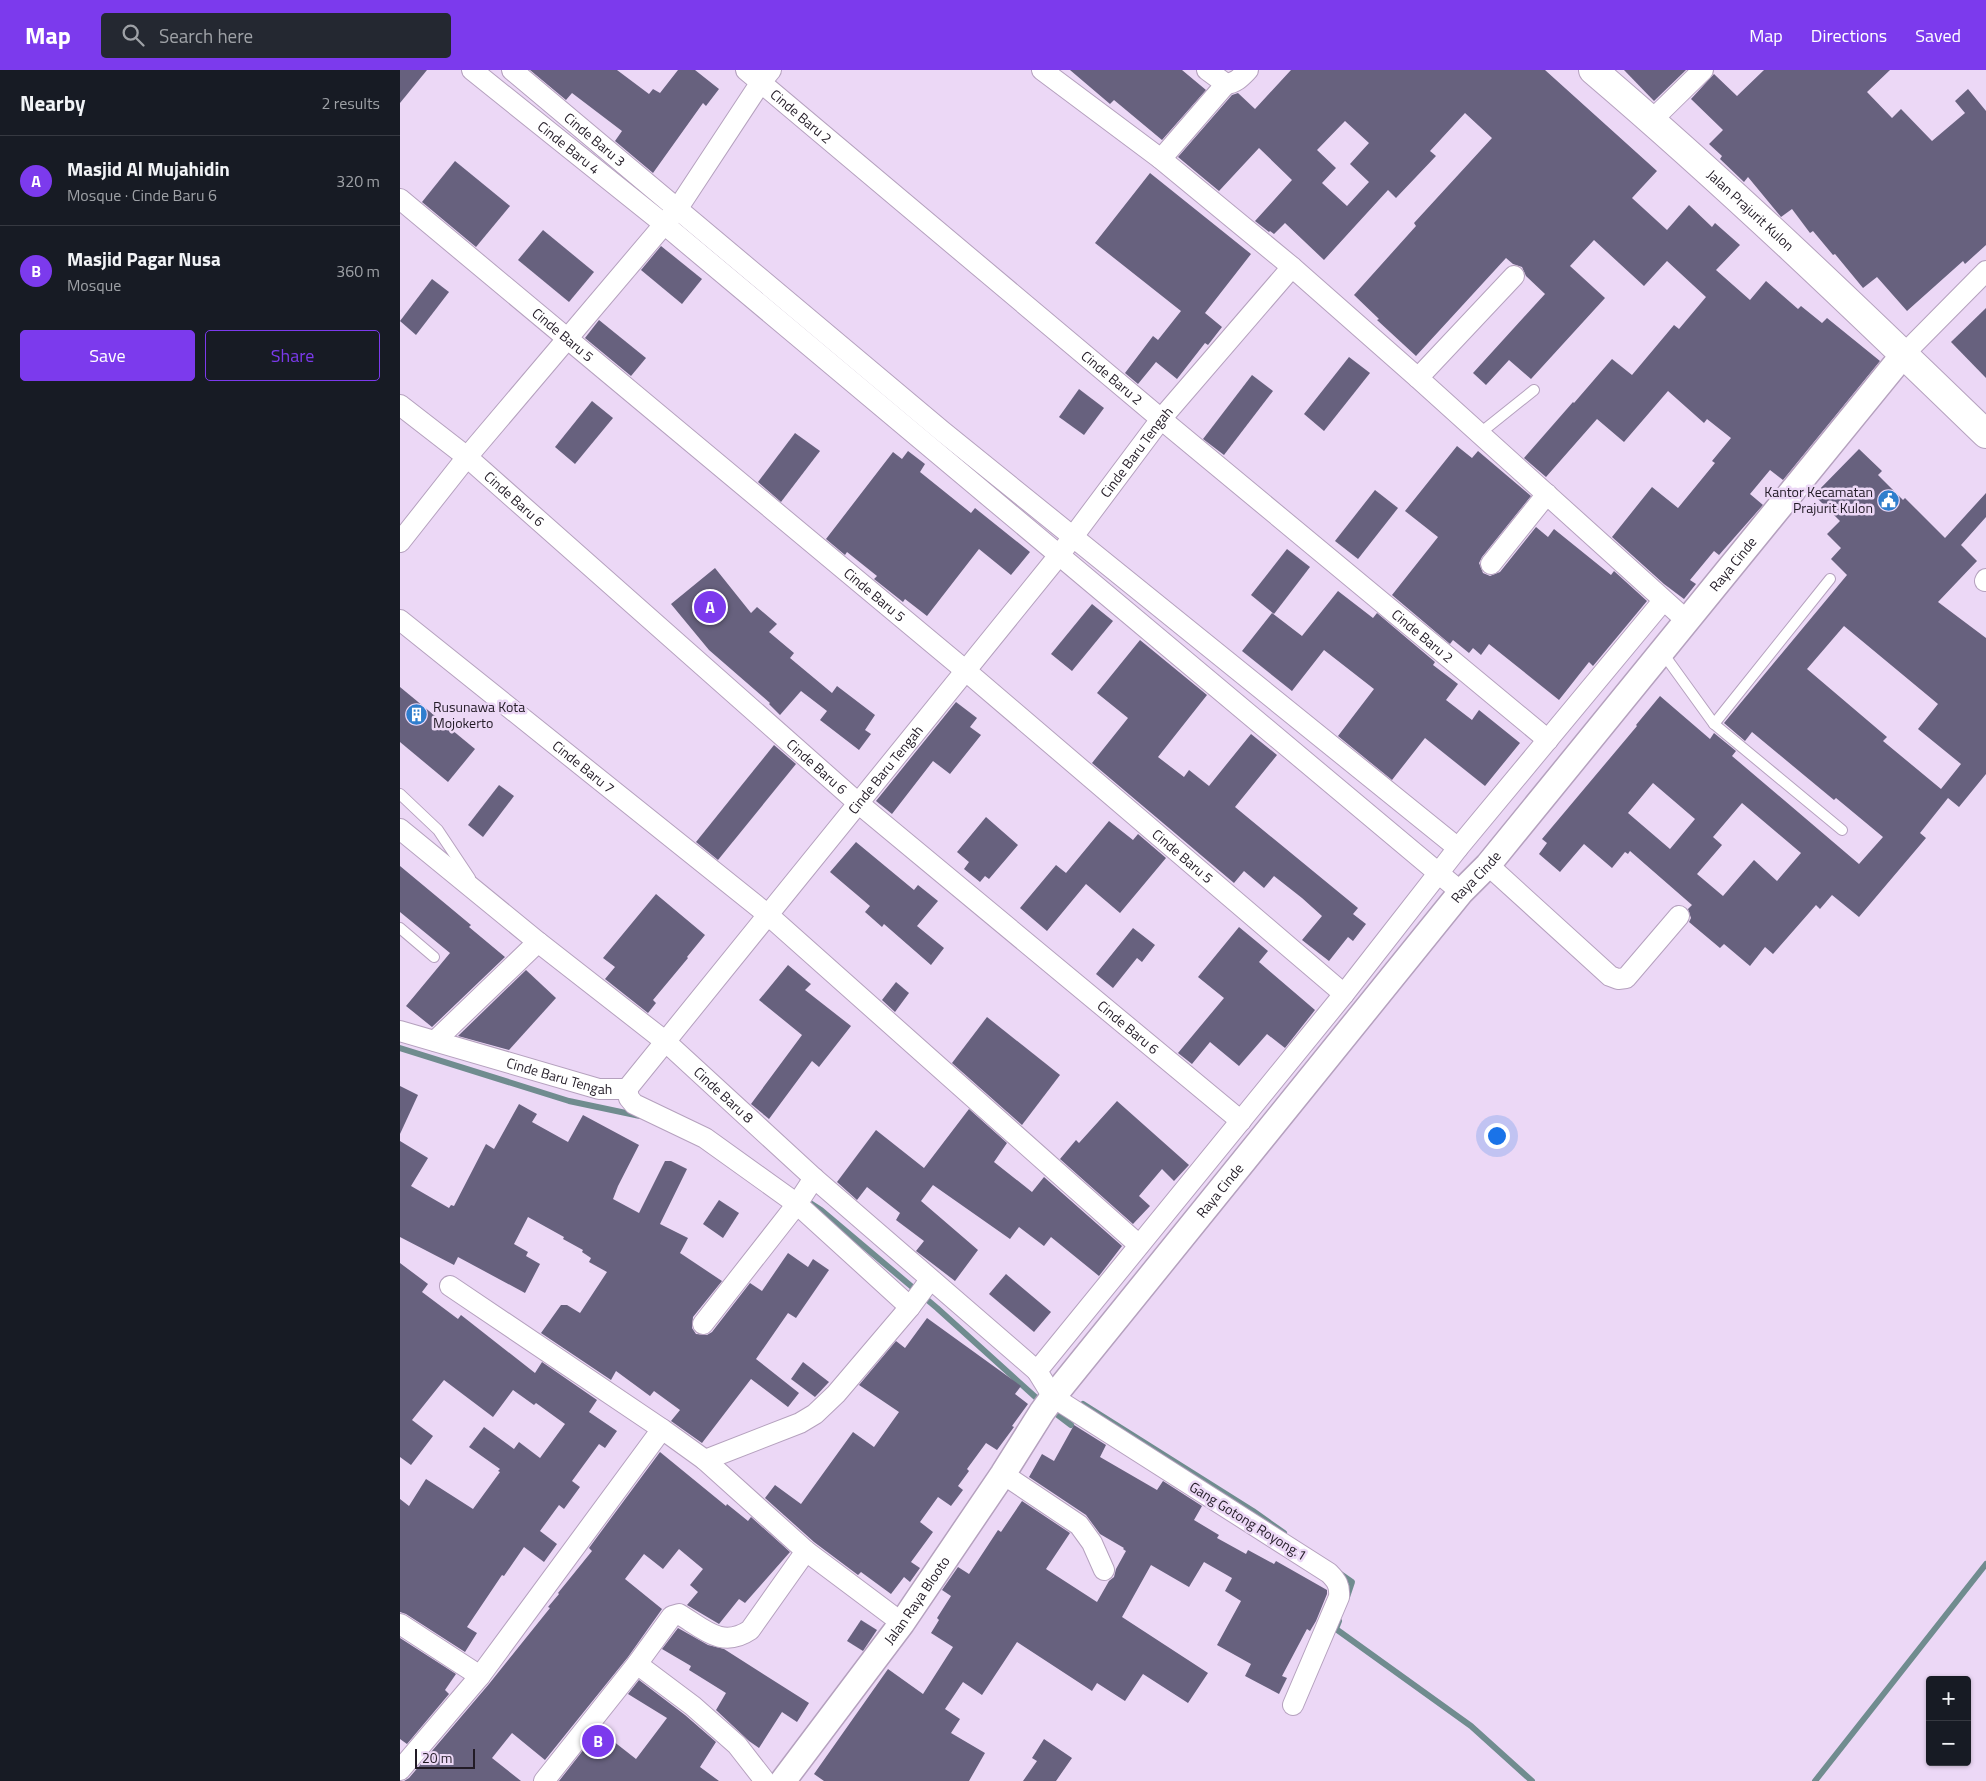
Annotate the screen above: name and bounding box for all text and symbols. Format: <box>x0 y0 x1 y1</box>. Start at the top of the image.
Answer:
search box <box>101 13 451 58</box>
text: Map <box>25 17 71 53</box>
icon: search <box>119 21 147 49</box>
text: Search here <box>159 21 253 50</box>
text: Map <box>1749 22 1783 49</box>
text: Directions <box>1811 22 1887 49</box>
text: Saved <box>1915 22 1961 49</box>
street label: Cinde Baru 2 <box>766 84 837 148</box>
text: Nearby <box>20 87 85 119</box>
text: 2 results <box>321 91 380 115</box>
street label: Cinde Baru 3 <box>560 107 630 171</box>
street label: Cinde Baru 4 <box>533 116 605 179</box>
text: Masjid Al Mujahidin <box>67 154 230 183</box>
street label: Jalan Prajurit Kulon <box>1703 164 1799 256</box>
text: A <box>31 169 41 193</box>
text: 320 m <box>336 169 380 193</box>
text: Mosque · Cinde Baru 6 <box>67 183 217 207</box>
text: Masjid Pagar Nusa <box>67 244 221 273</box>
text: B <box>31 259 41 283</box>
text: 360 m <box>336 259 380 283</box>
text: Mosque <box>67 273 121 297</box>
street label: Cinde Baru 5 <box>528 302 599 366</box>
button: Save <box>20 330 195 381</box>
button: Share <box>205 330 380 381</box>
street label: Cinde Baru 2 <box>1077 345 1147 409</box>
street label: Cinde Baru Tengah <box>1095 402 1177 502</box>
street label: Cinde Baru 6 <box>480 466 550 531</box>
place label: Kantor Kecamatan Prajurit Kulon <box>1764 481 1873 518</box>
public building icon: Kantor Kecamatan Prajurit Kulon <box>1877 488 1901 512</box>
street label: Raya Cinde <box>1704 532 1761 596</box>
street label: Cinde Baru 5 <box>840 562 910 626</box>
pin: A <box>694 588 726 626</box>
street label: Cinde Baru 2 <box>1387 604 1458 667</box>
place label: Rusunawa Kota Mojokerto <box>433 696 525 733</box>
building icon: Rusunawa Kota Mojokerto <box>405 703 429 727</box>
street label: Cinde Baru Tengah <box>842 720 928 819</box>
street label: Cinde Baru 6 <box>782 734 852 799</box>
street label: Cinde Baru 7 <box>548 735 619 798</box>
street label: Cinde Baru 5 <box>1148 824 1218 888</box>
street label: Raya Cinde <box>1445 846 1506 907</box>
street label: Cinde Baru 6 <box>1093 995 1164 1059</box>
street label: Cinde Baru Tengah <box>504 1052 612 1099</box>
street label: Cinde Baru 8 <box>689 1062 759 1128</box>
your location <box>1484 1123 1510 1149</box>
street label: Raya Cinde <box>1191 1158 1248 1222</box>
street label: Gang Gotong Royong.1 <box>1186 1476 1311 1565</box>
street label: Jalan Raya Blooto <box>879 1552 954 1649</box>
map controls <box>1926 1676 1971 1766</box>
button: + <box>1926 1676 1971 1721</box>
button: − <box>1926 1721 1971 1766</box>
pin: B <box>582 1722 614 1760</box>
scale bar <box>415 1746 475 1769</box>
text: 20 m <box>422 1747 452 1768</box>

